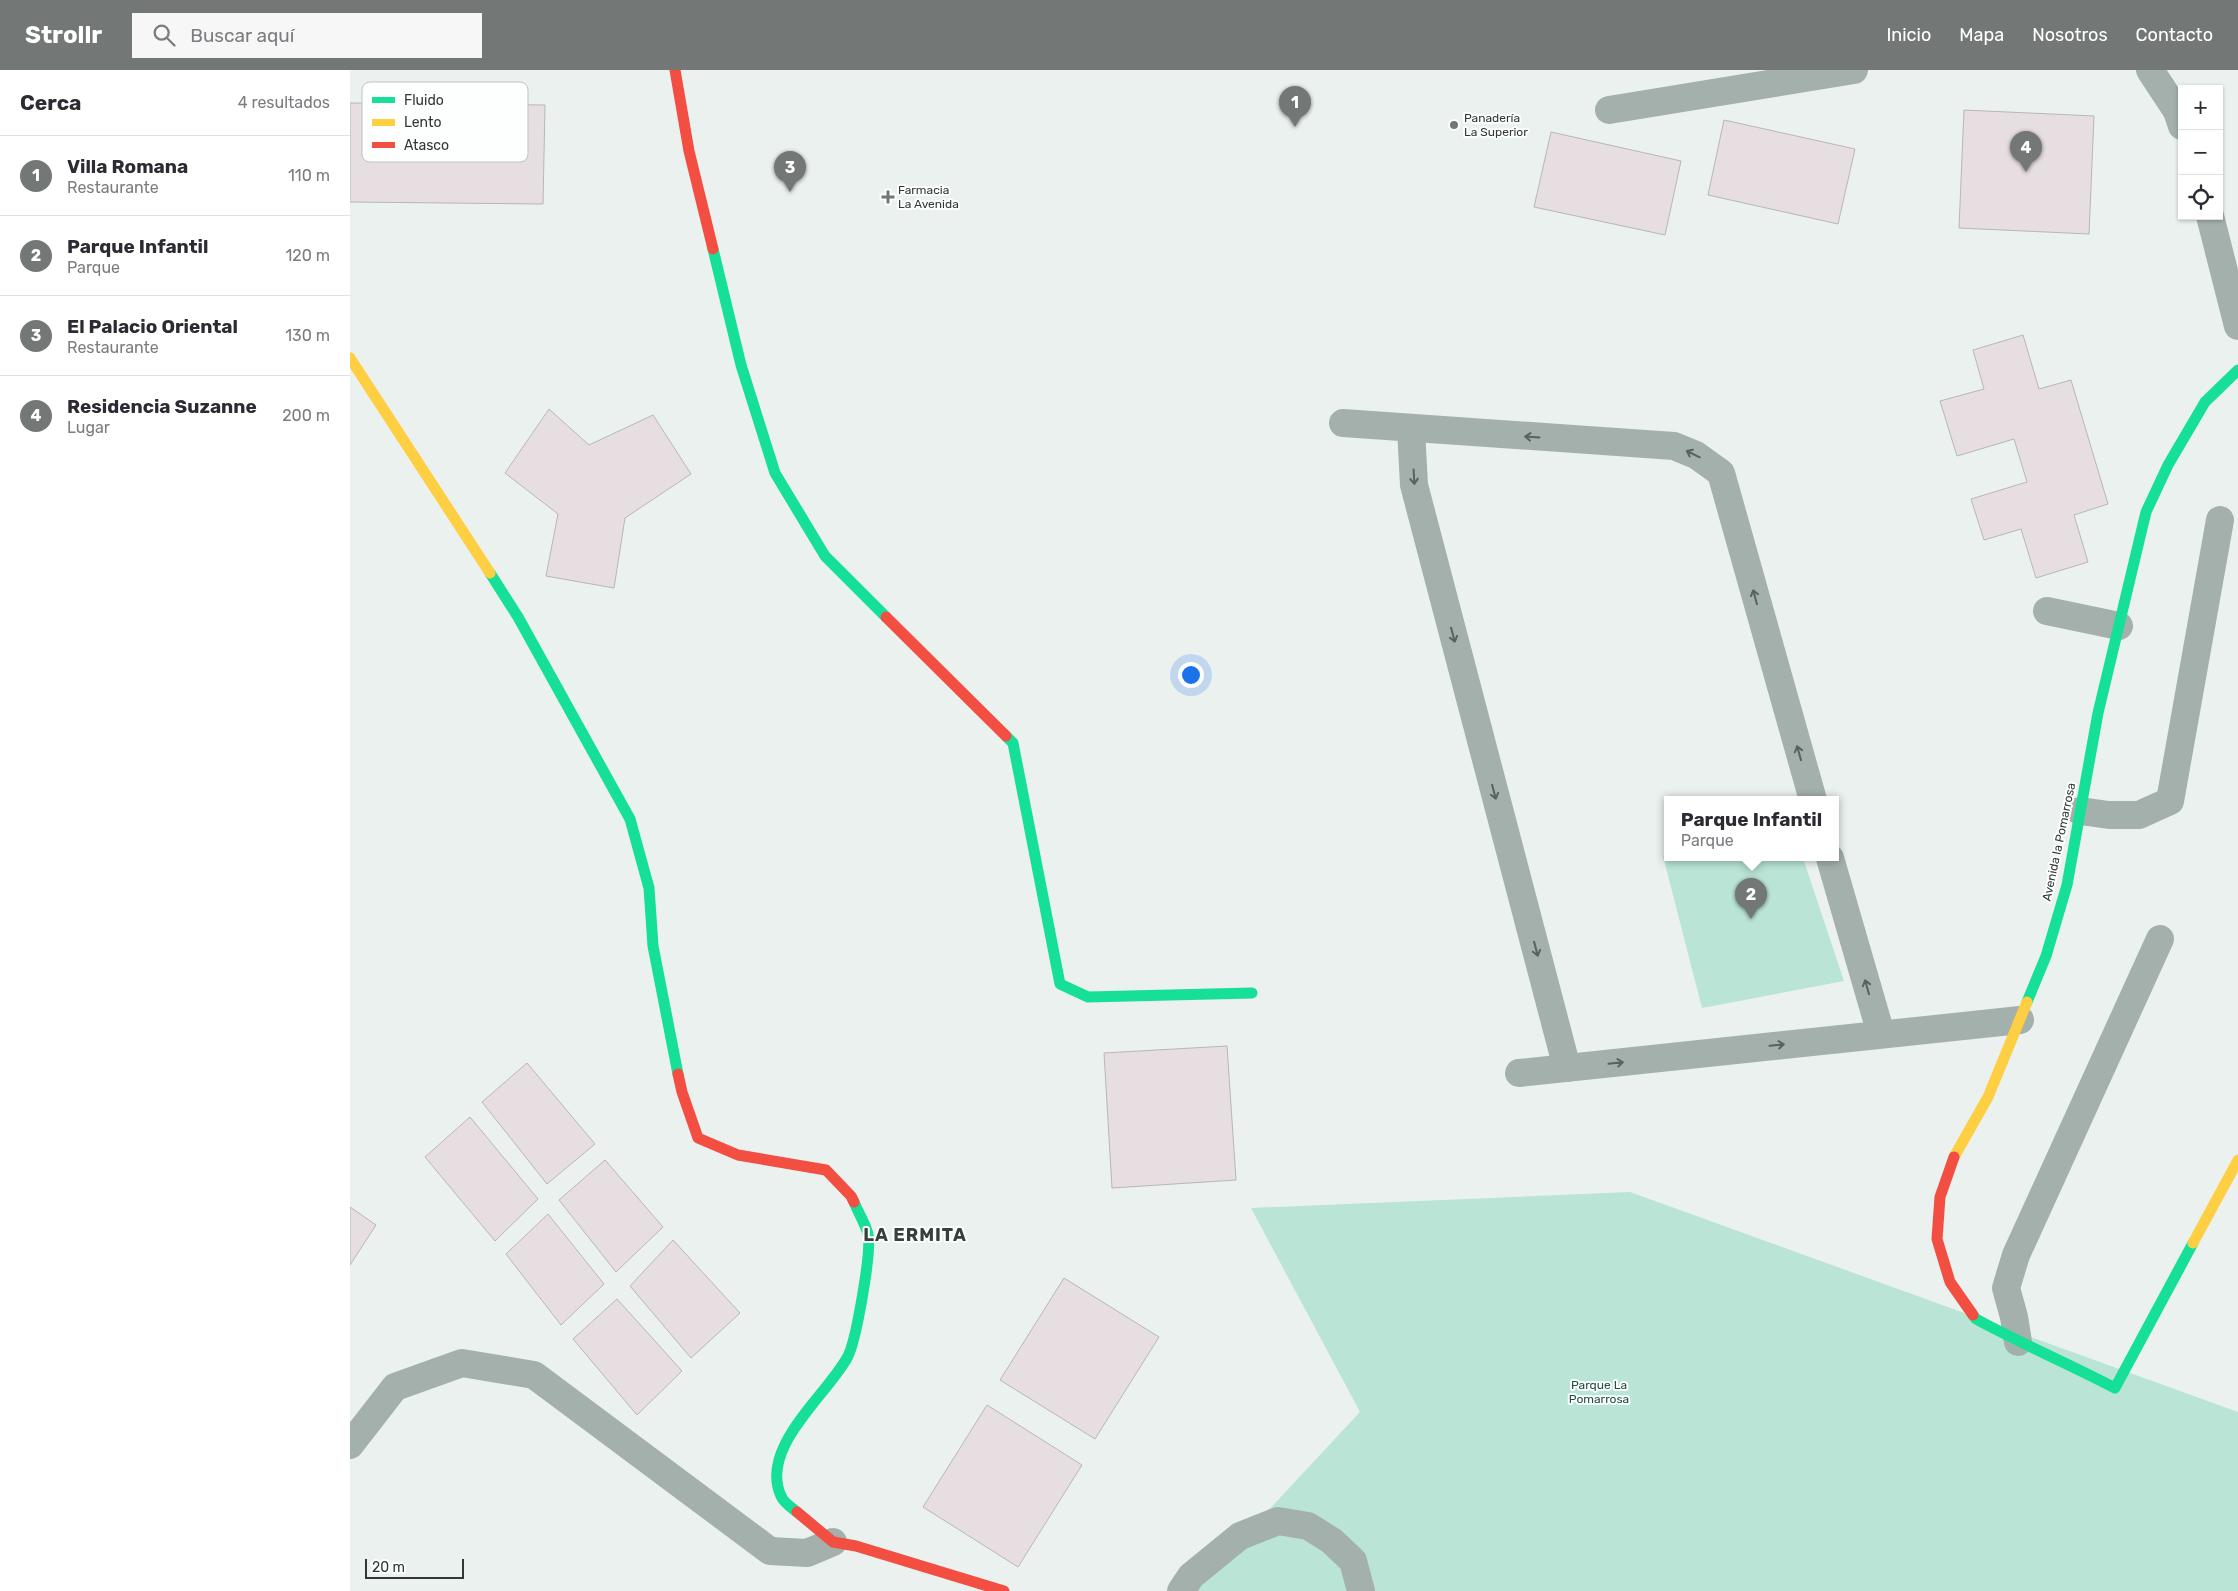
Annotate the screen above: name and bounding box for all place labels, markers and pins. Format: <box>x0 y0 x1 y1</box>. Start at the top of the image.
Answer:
pin: 1 <box>1279 86 1311 127</box>
place label: Panadería La Superior <box>1464 111 1528 139</box>
marker: Panadería La Superior <box>1448 119 1460 131</box>
pin: 4 <box>2010 131 2042 172</box>
pin: 3 <box>774 151 806 192</box>
place label: Farmacia La Avenida <box>898 183 959 211</box>
marker: Farmacia La Avenida <box>882 191 894 203</box>
pin: 2 <box>1735 878 1767 919</box>

